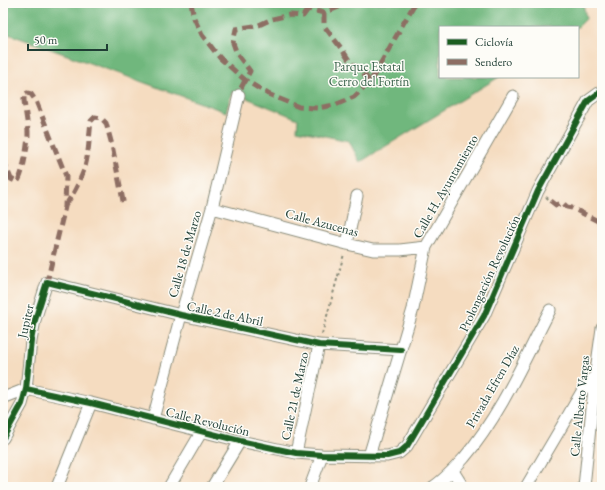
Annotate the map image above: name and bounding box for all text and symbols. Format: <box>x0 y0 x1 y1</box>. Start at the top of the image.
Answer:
scale bar <box>28 26 107 52</box>
legend <box>439 26 579 78</box>
text: 50 m <box>34 32 58 48</box>
text: Ciclovía <box>475 34 513 50</box>
text: Sendero <box>475 54 512 70</box>
park label: Parque Estatal Cerro del Fortín <box>329 58 409 90</box>
street label: Calle H. Ayuntamiento <box>409 131 482 241</box>
street label: Calle Azucenas <box>283 205 360 240</box>
street label: Calle 18 de Marzo <box>164 209 205 300</box>
street label: Prolongación Revolución <box>455 212 524 334</box>
street label: Calle 2 de Abril <box>185 297 265 330</box>
street label: Jupiter <box>13 302 38 341</box>
street label: Privada Efren Díaz <box>462 342 523 431</box>
street label: Calle 21 de Marzo <box>277 350 312 442</box>
street label: Calle Alberto Vargas <box>566 355 593 458</box>
street label: Calle Revolución <box>164 403 252 440</box>

